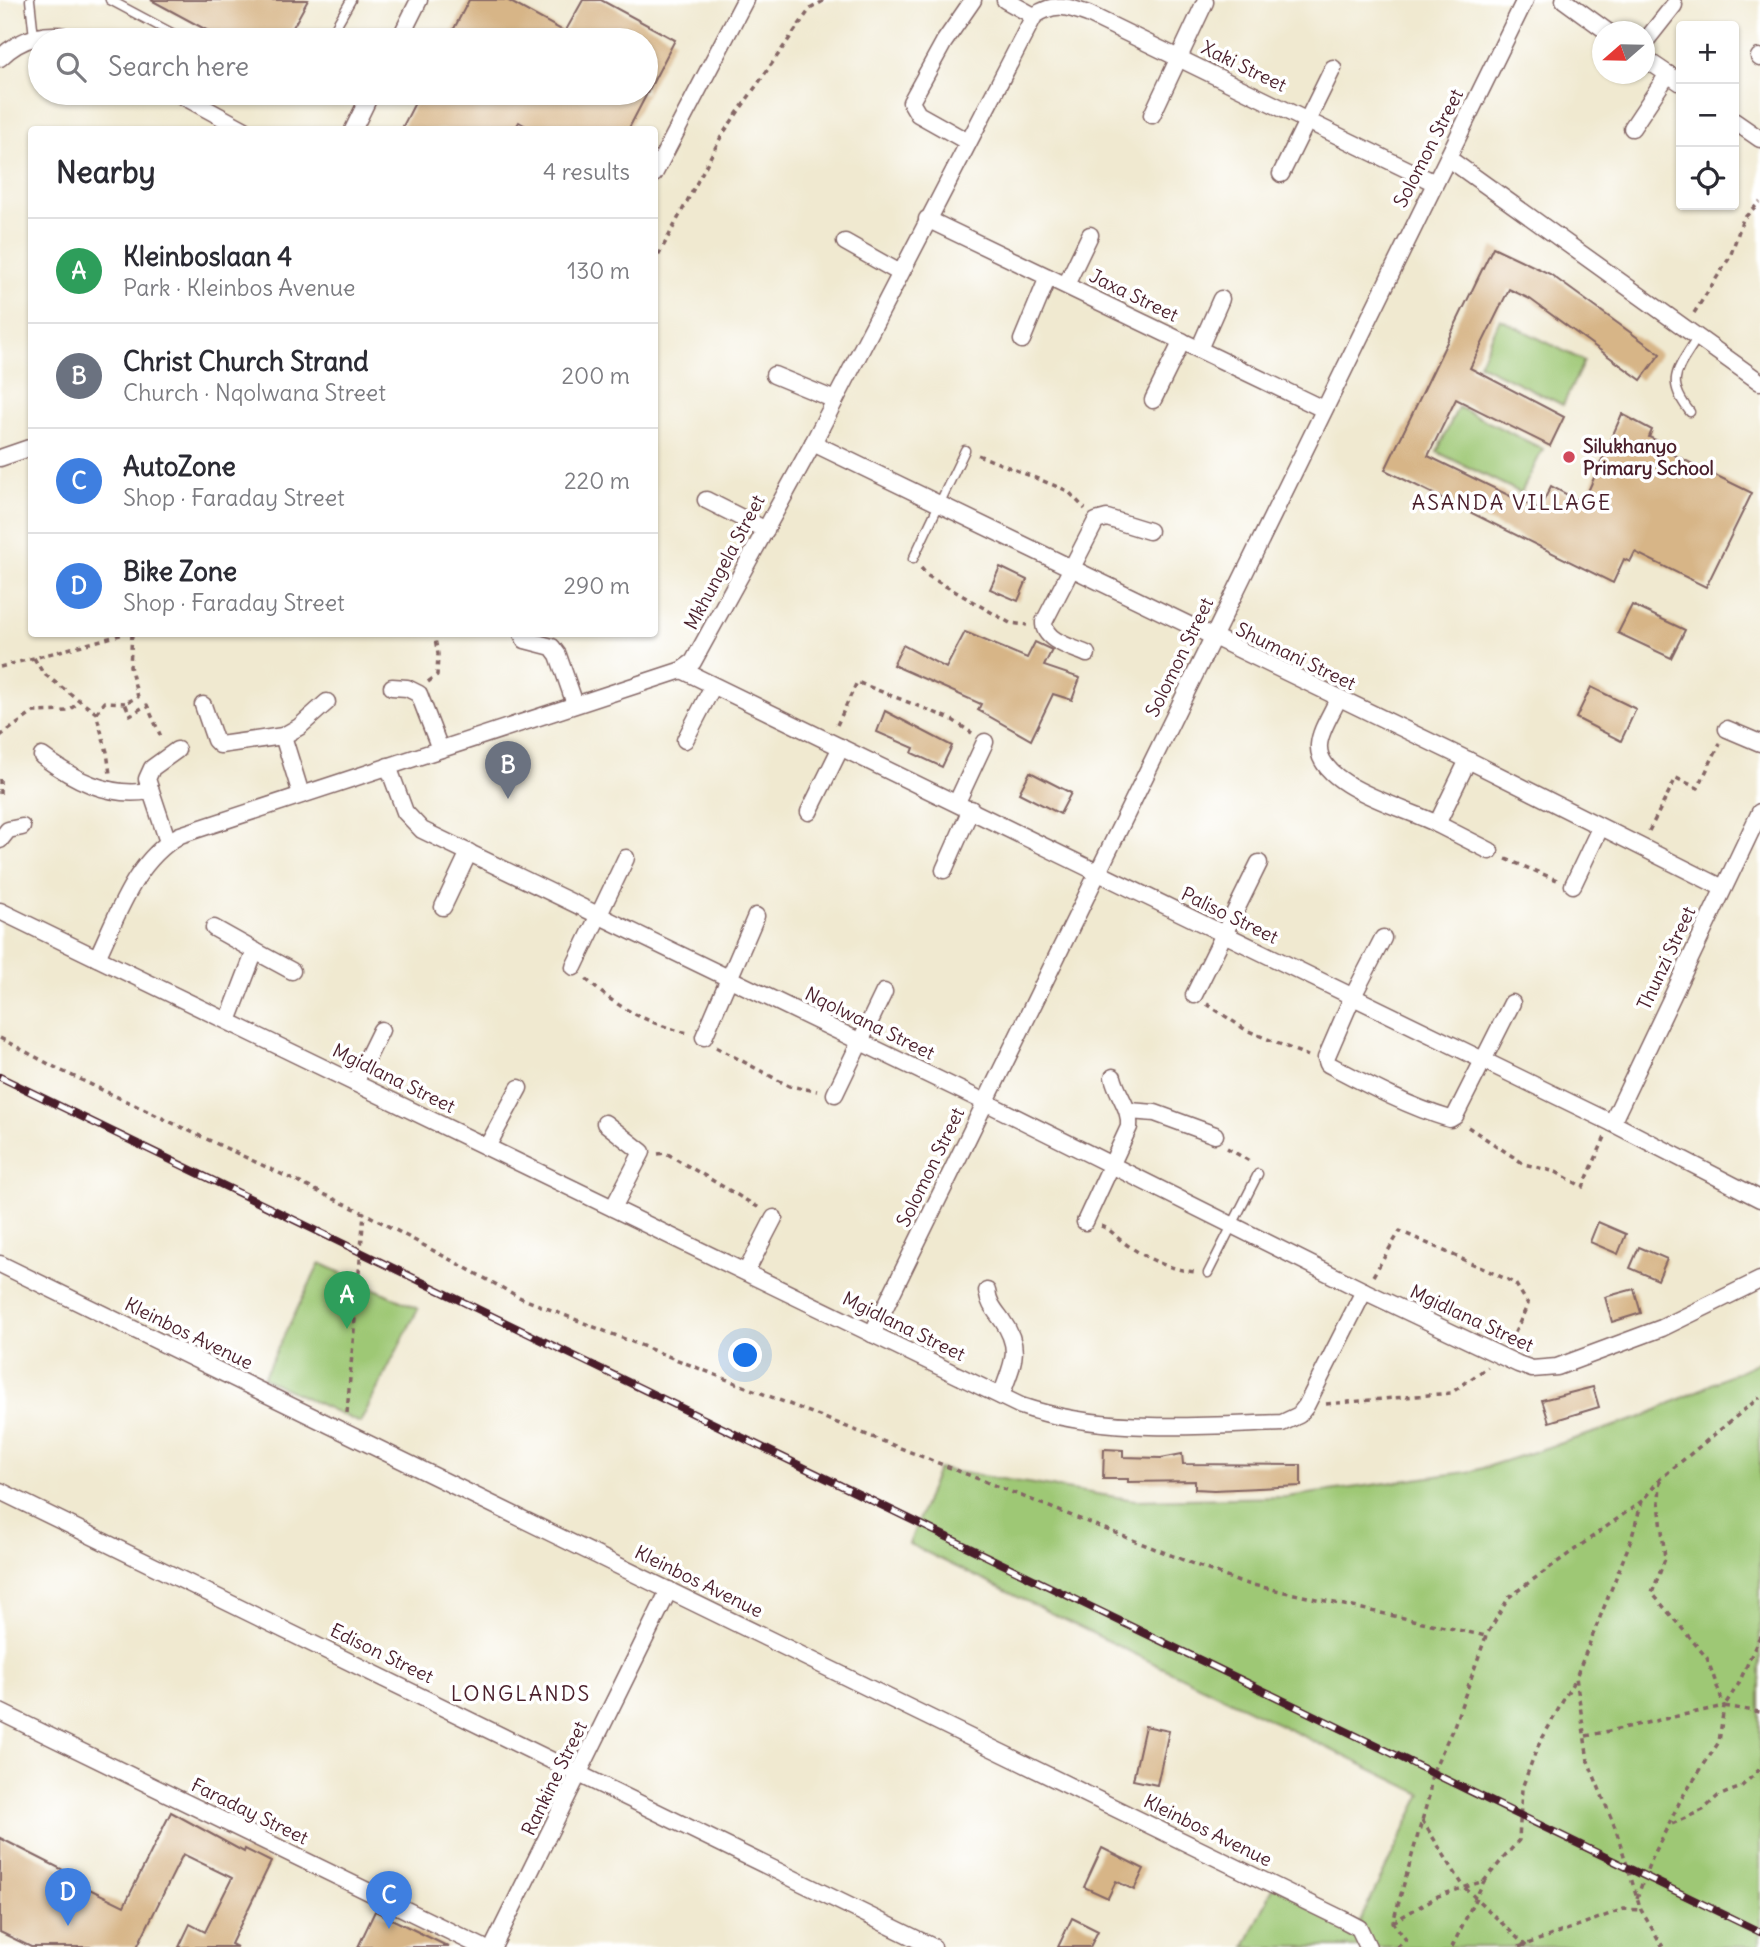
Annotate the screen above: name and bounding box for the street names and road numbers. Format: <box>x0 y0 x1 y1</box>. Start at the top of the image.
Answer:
street label: Xaki Street <box>1198 35 1290 97</box>
street label: Solomon Street <box>1388 85 1468 211</box>
street label: Jaxa Street <box>1086 263 1182 327</box>
street label: Mkhungela Street <box>678 491 770 633</box>
street label: Solomon Street <box>1140 593 1218 721</box>
street label: Shumani Street <box>1232 617 1360 695</box>
street label: Paliso Street <box>1178 881 1282 949</box>
street label: Thunzi Street <box>1632 902 1700 1014</box>
street label: Nqolwana Street <box>801 981 939 1065</box>
street label: Mgidlana Street <box>329 1038 459 1118</box>
street label: Solomon Street <box>891 1103 969 1231</box>
street label: Mgidlana Street <box>1406 1279 1538 1357</box>
street label: Mgidlana Street <box>839 1286 969 1366</box>
street label: Kleinbos Avenue <box>121 1292 257 1374</box>
street label: Kleinbos Avenue <box>631 1540 767 1622</box>
street label: Edison Street <box>326 1618 438 1688</box>
street label: Rankine Street <box>516 1717 592 1839</box>
street label: Faraday Street <box>188 1772 312 1850</box>
street label: Kleinbos Avenue <box>1140 1789 1276 1871</box>

